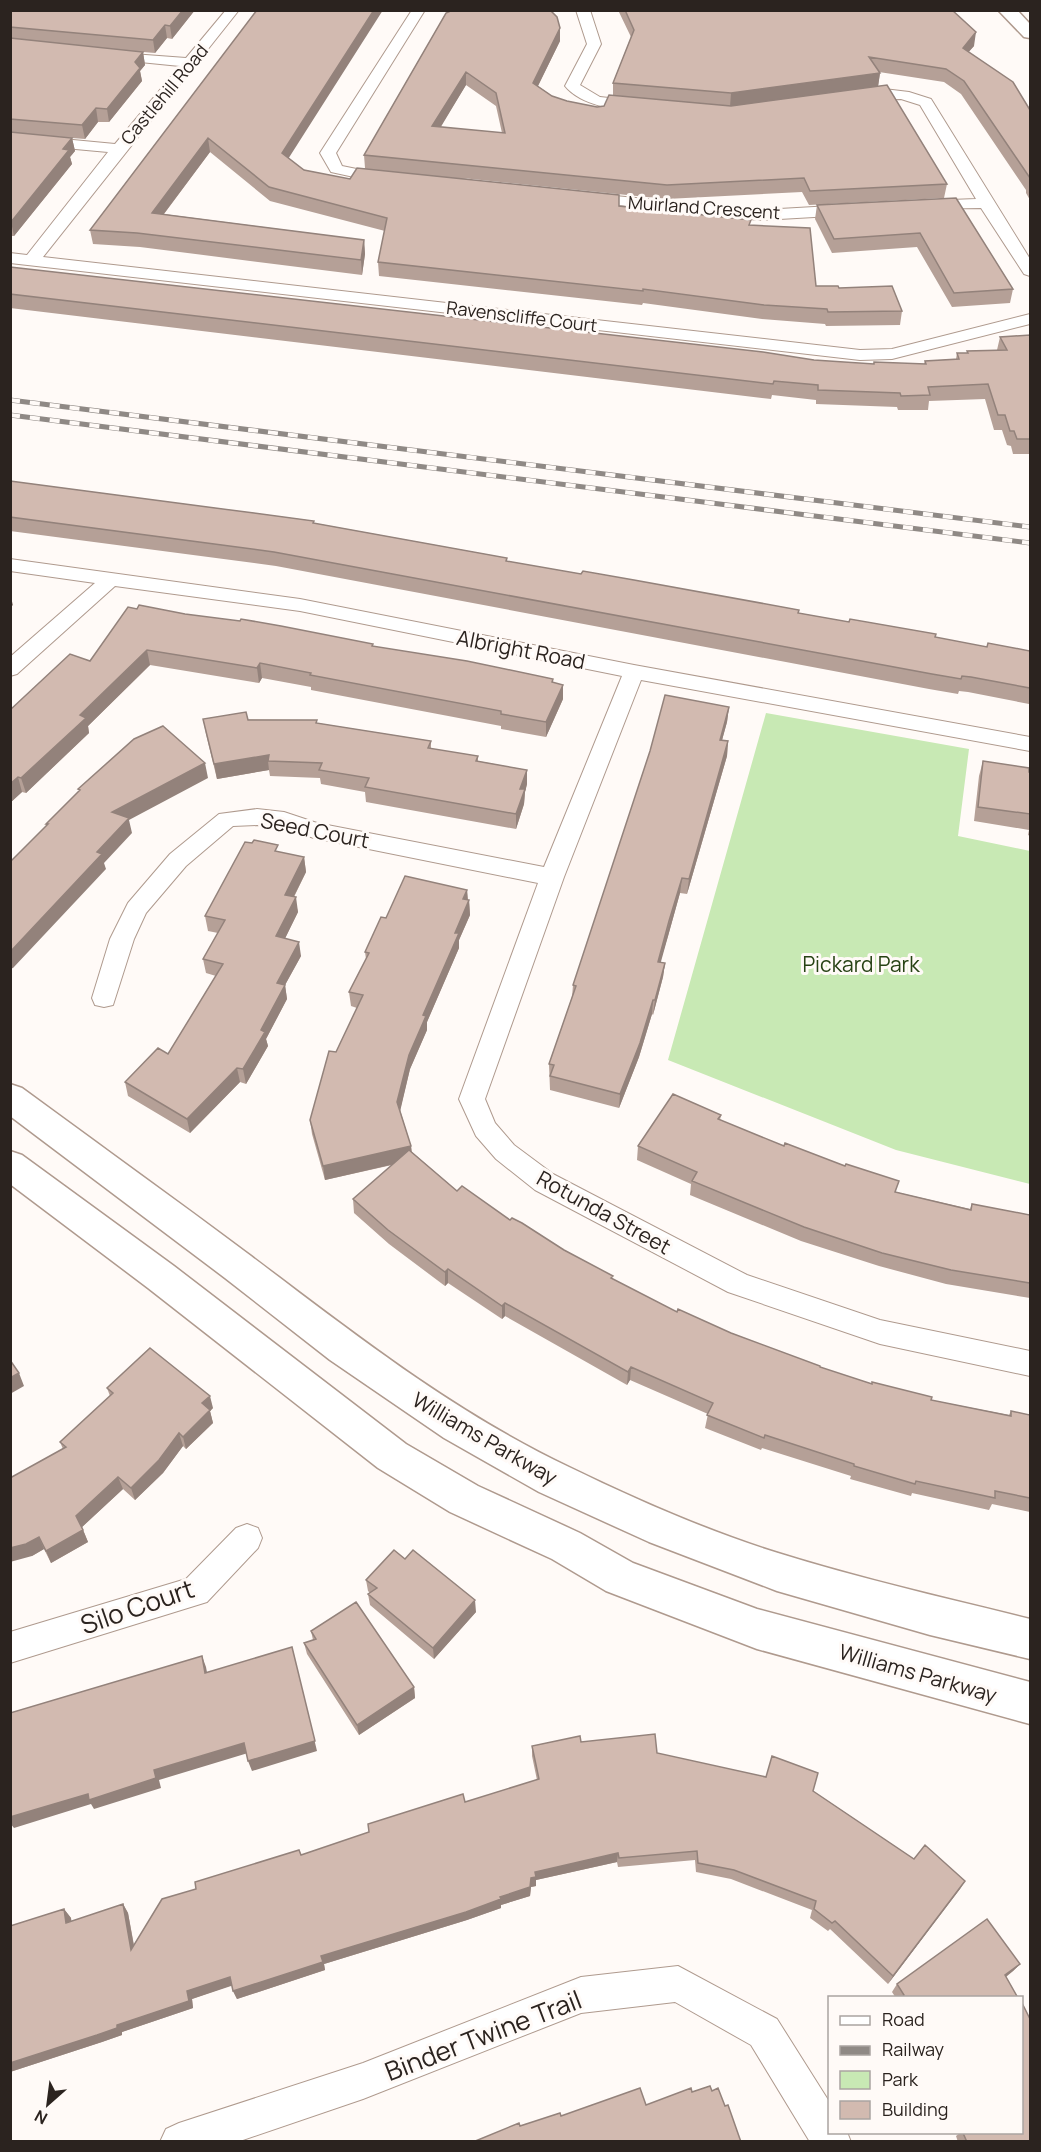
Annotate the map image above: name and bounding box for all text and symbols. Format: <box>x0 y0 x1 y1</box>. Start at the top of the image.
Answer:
street label: Castlehill Road <box>115 39 213 149</box>
street label: Muirland Crescent <box>627 190 781 224</box>
street label: Ravenscliffe Court <box>445 295 599 337</box>
street label: Albright Road <box>454 623 588 675</box>
street label: Seed Court <box>258 806 372 854</box>
park label: Pickard Park <box>802 950 920 978</box>
street label: Rotunda Street <box>532 1164 676 1260</box>
street label: Williams Parkway <box>407 1385 563 1491</box>
street label: Silo Court <box>75 1570 199 1642</box>
street label: Williams Parkway <box>836 1637 1000 1709</box>
street label: Binder Twine Trail <box>379 1981 587 2089</box>
legend <box>828 1996 1023 2134</box>
text: Road <box>882 2007 925 2031</box>
text: Railway <box>882 2037 944 2061</box>
text: Park <box>882 2067 919 2091</box>
north arrow <box>18 2074 78 2134</box>
text: Building <box>882 2097 948 2121</box>
text: N <box>31 2105 51 2130</box>

